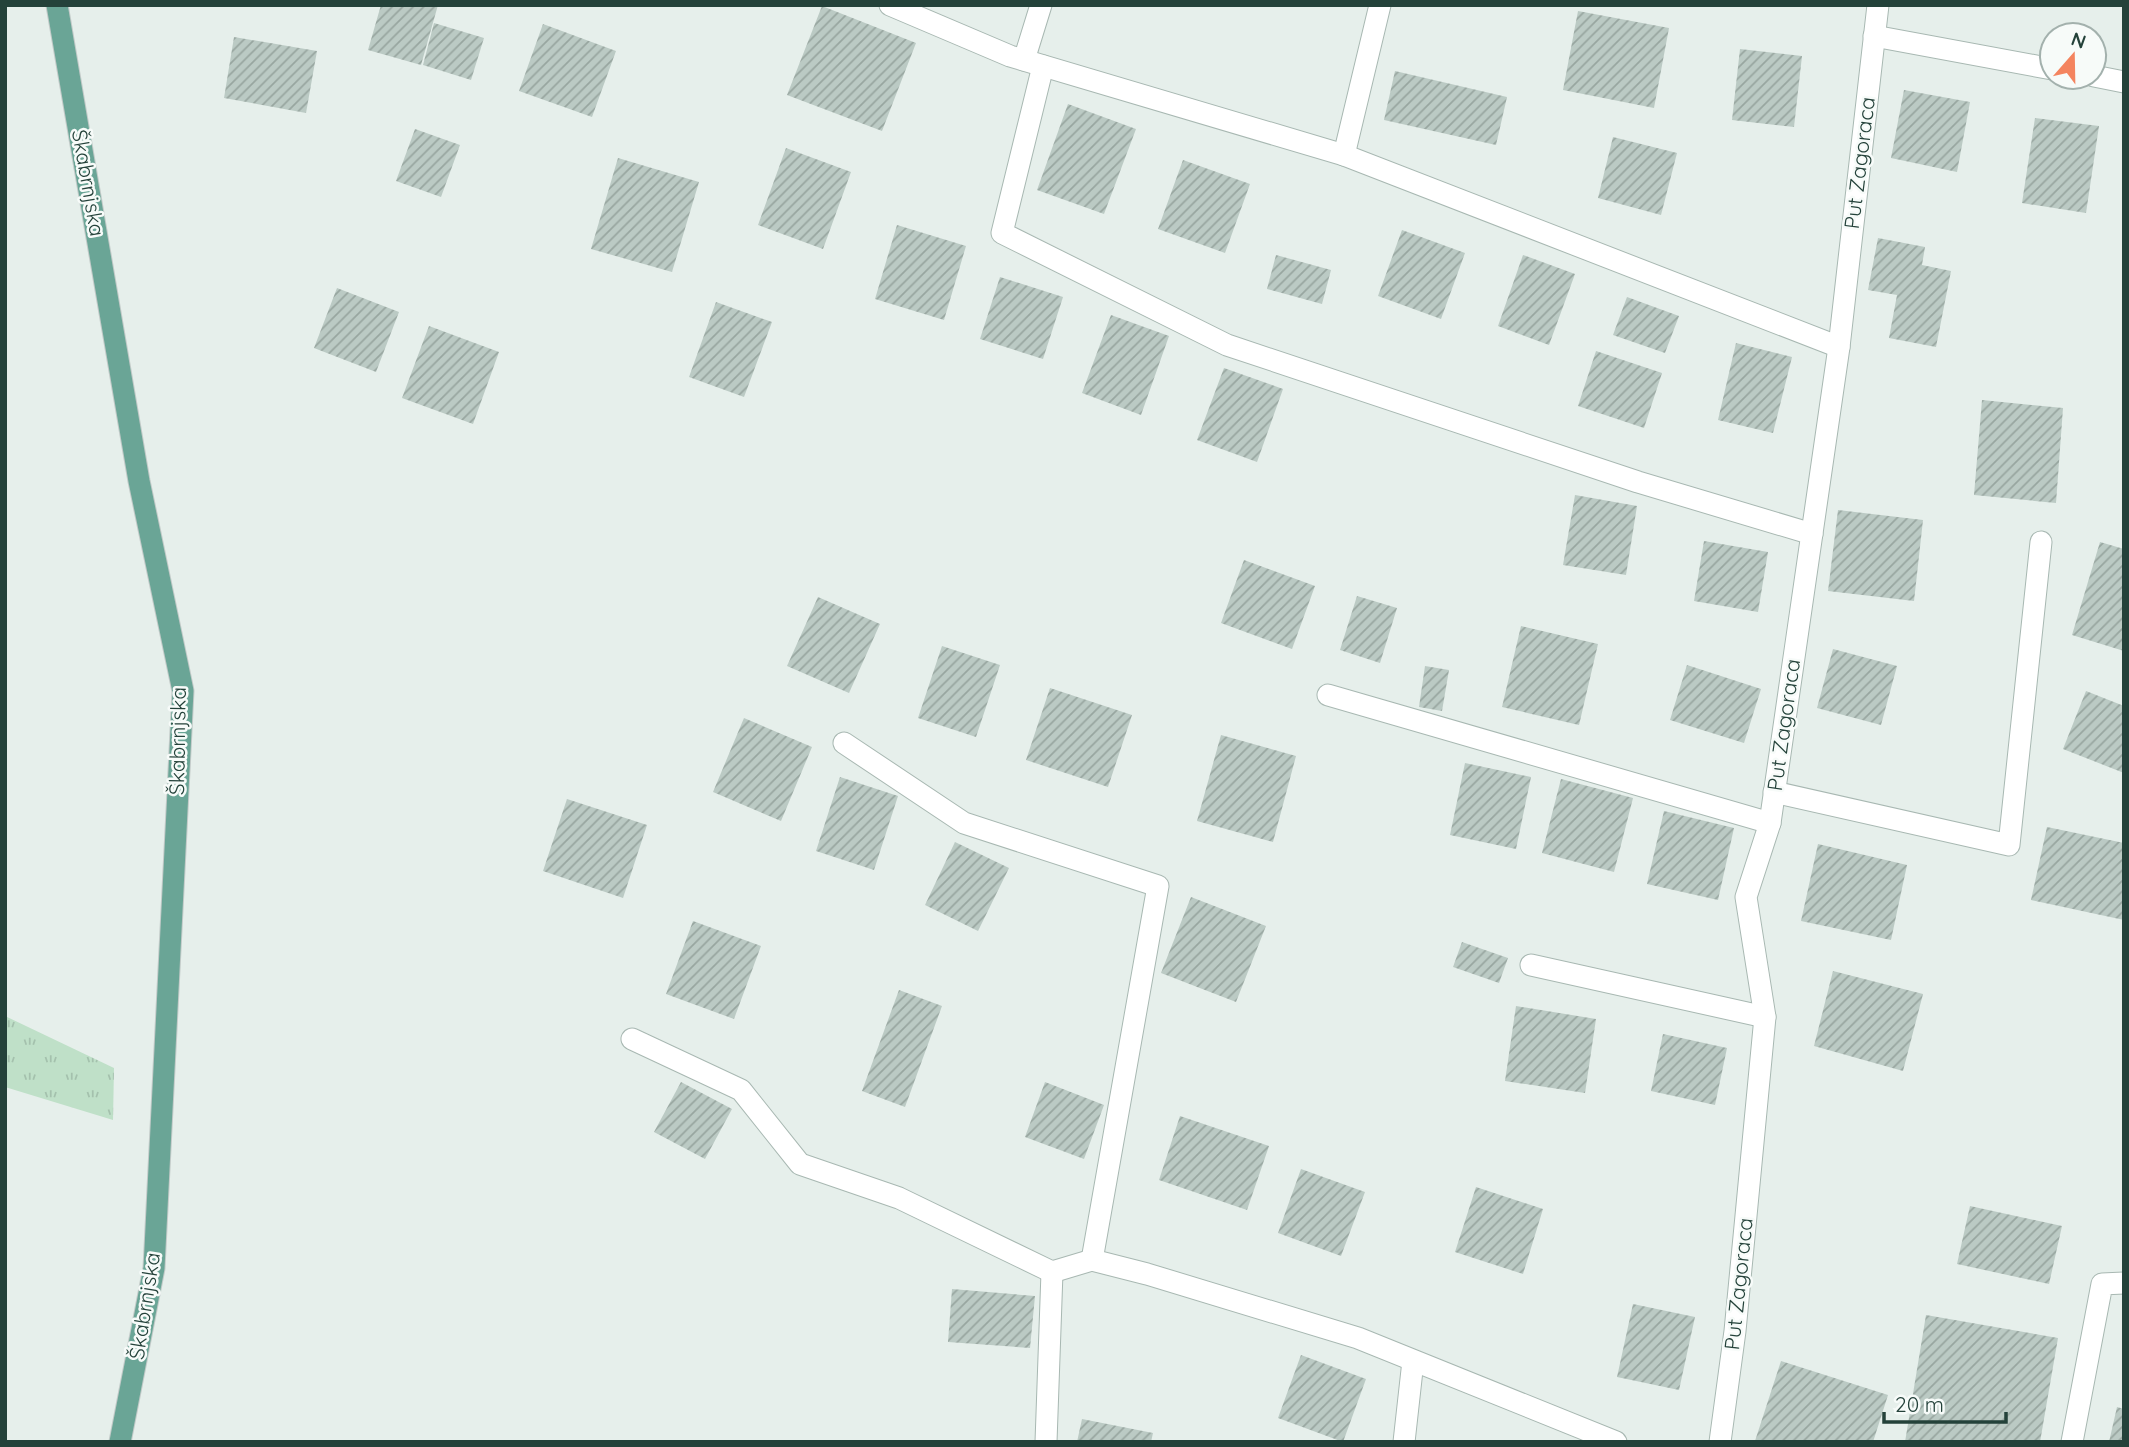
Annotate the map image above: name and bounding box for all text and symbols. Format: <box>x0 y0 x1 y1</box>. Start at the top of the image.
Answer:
north arrow <box>2038 21 2108 91</box>
text: N <box>2068 26 2089 54</box>
street label: Put Zagoraca <box>1838 95 1880 230</box>
street label: Škabrnjska <box>67 127 111 238</box>
street label: Put Zagoraca <box>1761 657 1805 793</box>
street label: Škabrnjska <box>163 687 191 795</box>
street label: Put Zagoraca <box>1718 1216 1758 1351</box>
street label: Škabrnjska <box>123 1250 165 1361</box>
scale bar <box>1884 1380 2007 1424</box>
text: 20 m <box>1895 1391 1944 1417</box>

